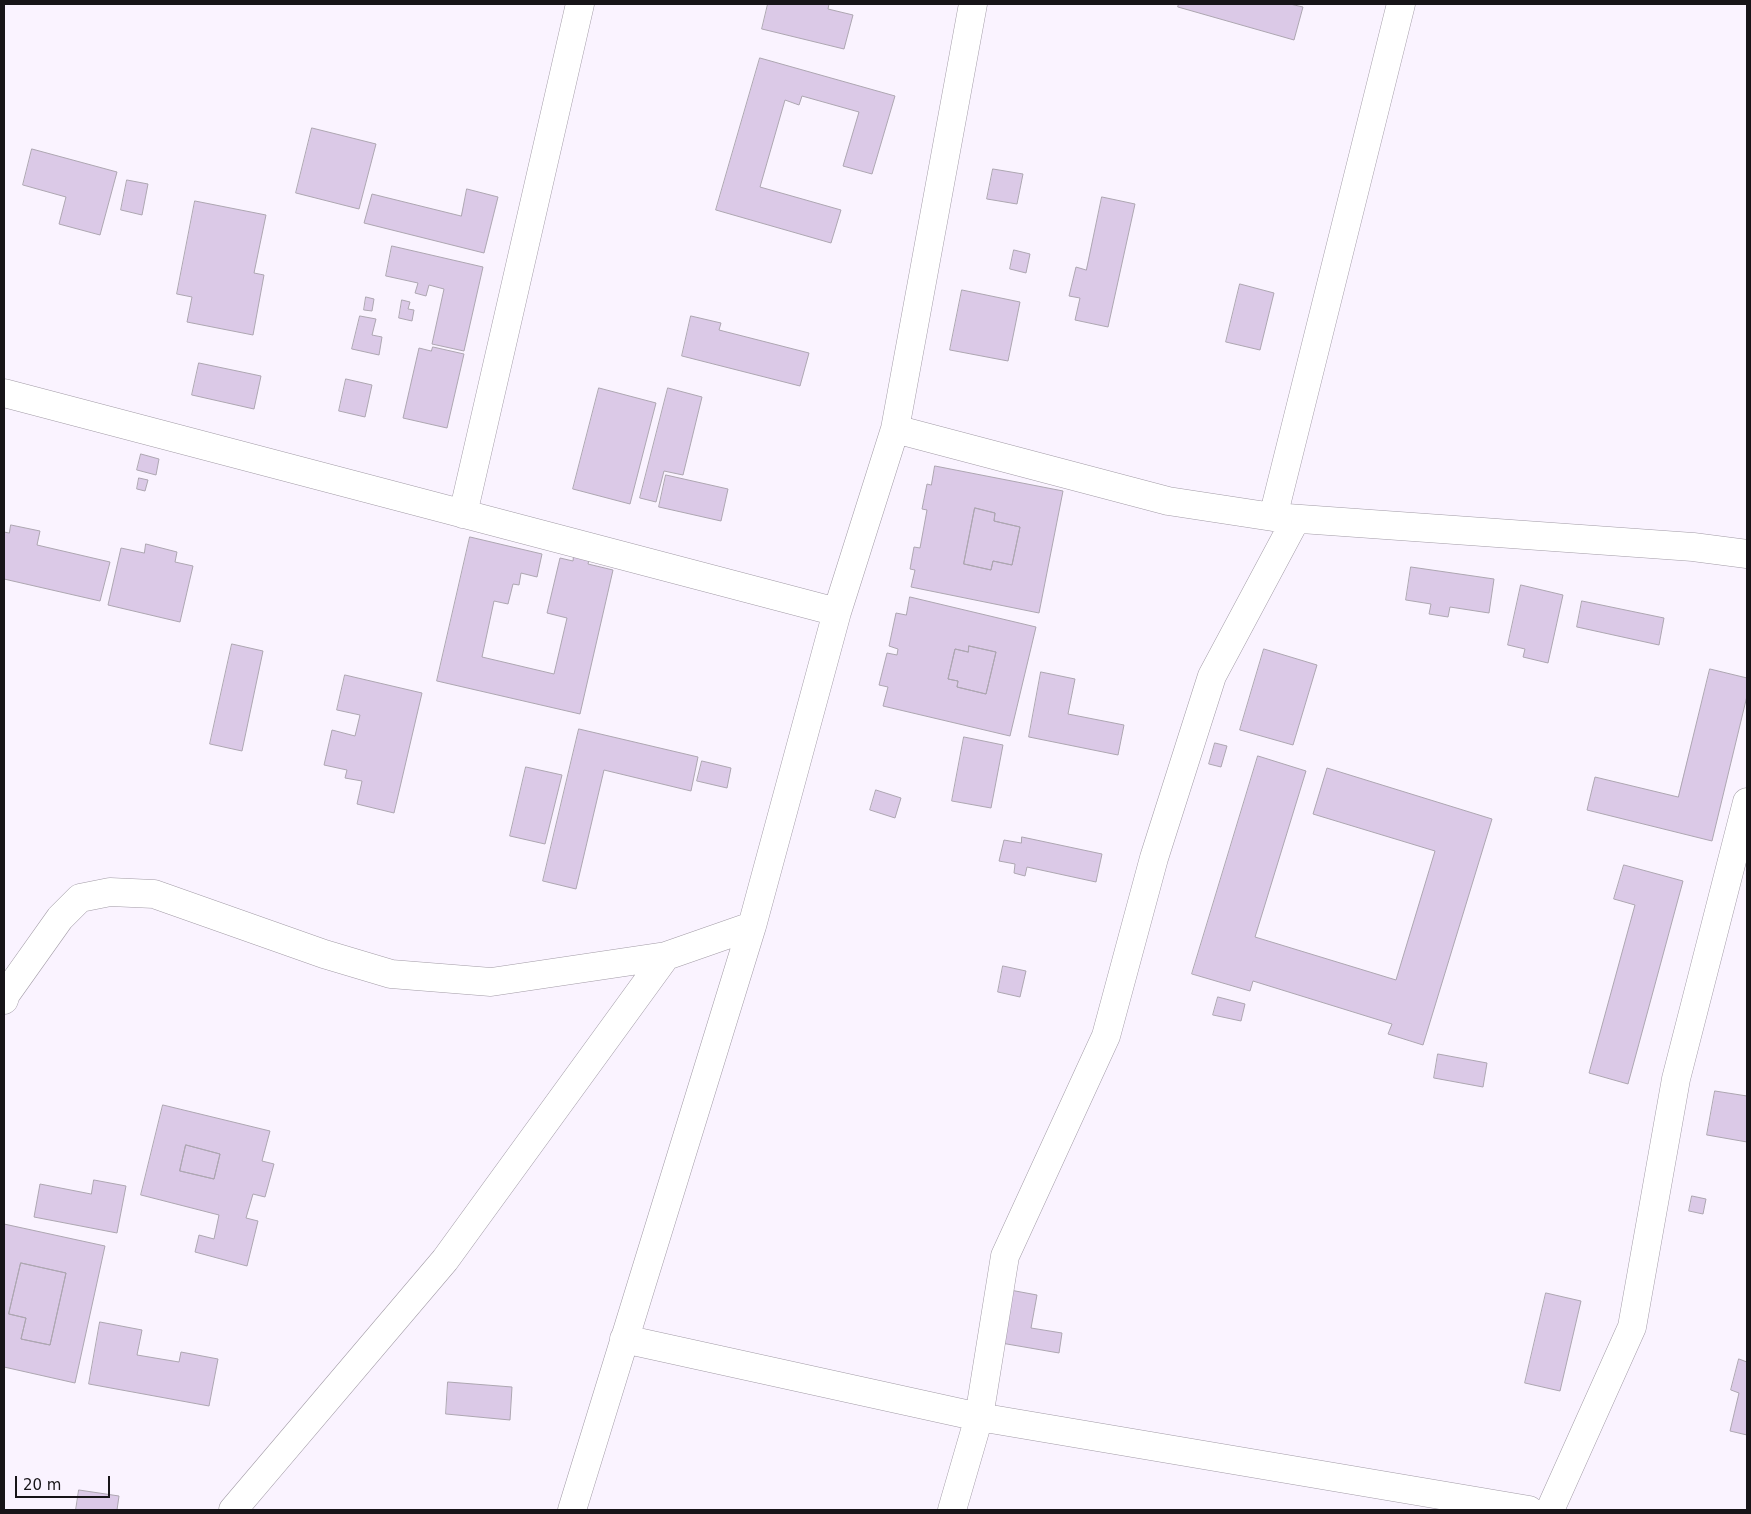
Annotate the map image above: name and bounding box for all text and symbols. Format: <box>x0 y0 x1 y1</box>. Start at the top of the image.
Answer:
scale bar <box>18 1466 112 1498</box>
text: 20 m <box>23 1476 61 1494</box>

